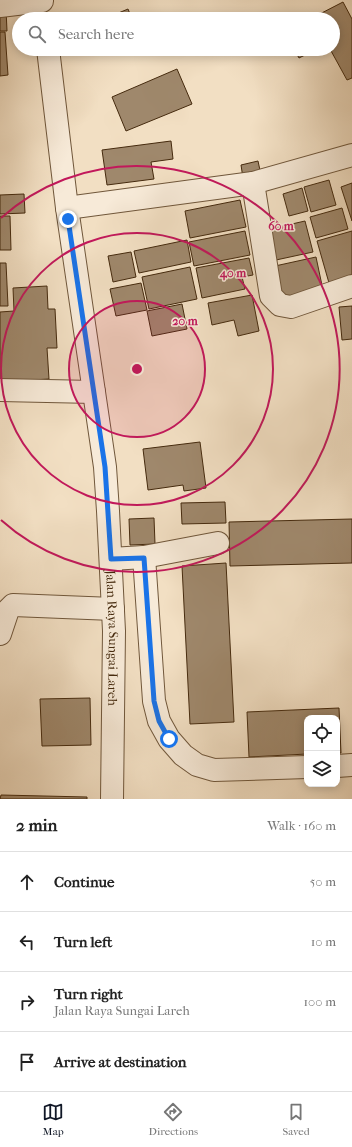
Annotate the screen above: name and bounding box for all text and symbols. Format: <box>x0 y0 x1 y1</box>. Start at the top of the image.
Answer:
search box <box>12 12 340 56</box>
icon: search <box>26 23 48 45</box>
text: Search here <box>58 25 134 43</box>
route end <box>59 210 77 228</box>
text: 60 m <box>268 219 295 233</box>
text: 40 m <box>219 266 247 281</box>
text: 20 m <box>172 314 199 328</box>
centre of rings <box>130 362 144 376</box>
street label: Jalan Raya Sungai Lareh <box>103 569 122 707</box>
map controls <box>304 715 340 787</box>
button: locate <box>304 715 340 751</box>
route start <box>160 730 178 748</box>
button: layers <box>304 751 340 787</box>
text: 2 min <box>16 815 57 835</box>
text: Walk · 160 m <box>267 818 336 833</box>
icon: ahead <box>16 871 38 893</box>
text: Continue <box>54 873 114 891</box>
text: 50 m <box>310 874 336 889</box>
icon: left <box>16 931 38 953</box>
text: Turn left <box>54 933 112 951</box>
text: 10 m <box>311 934 336 949</box>
text: Turn right <box>54 985 123 1003</box>
icon: right <box>16 991 38 1013</box>
text: 100 m <box>303 994 336 1009</box>
text: Jalan Raya Sungai Lareh <box>54 1003 190 1018</box>
icon: arrive <box>16 1051 38 1073</box>
text: Arrive at destination <box>54 1053 186 1071</box>
tab: Map <box>42 1101 64 1138</box>
tab: Directions <box>149 1101 198 1138</box>
tab: Saved <box>282 1101 310 1138</box>

